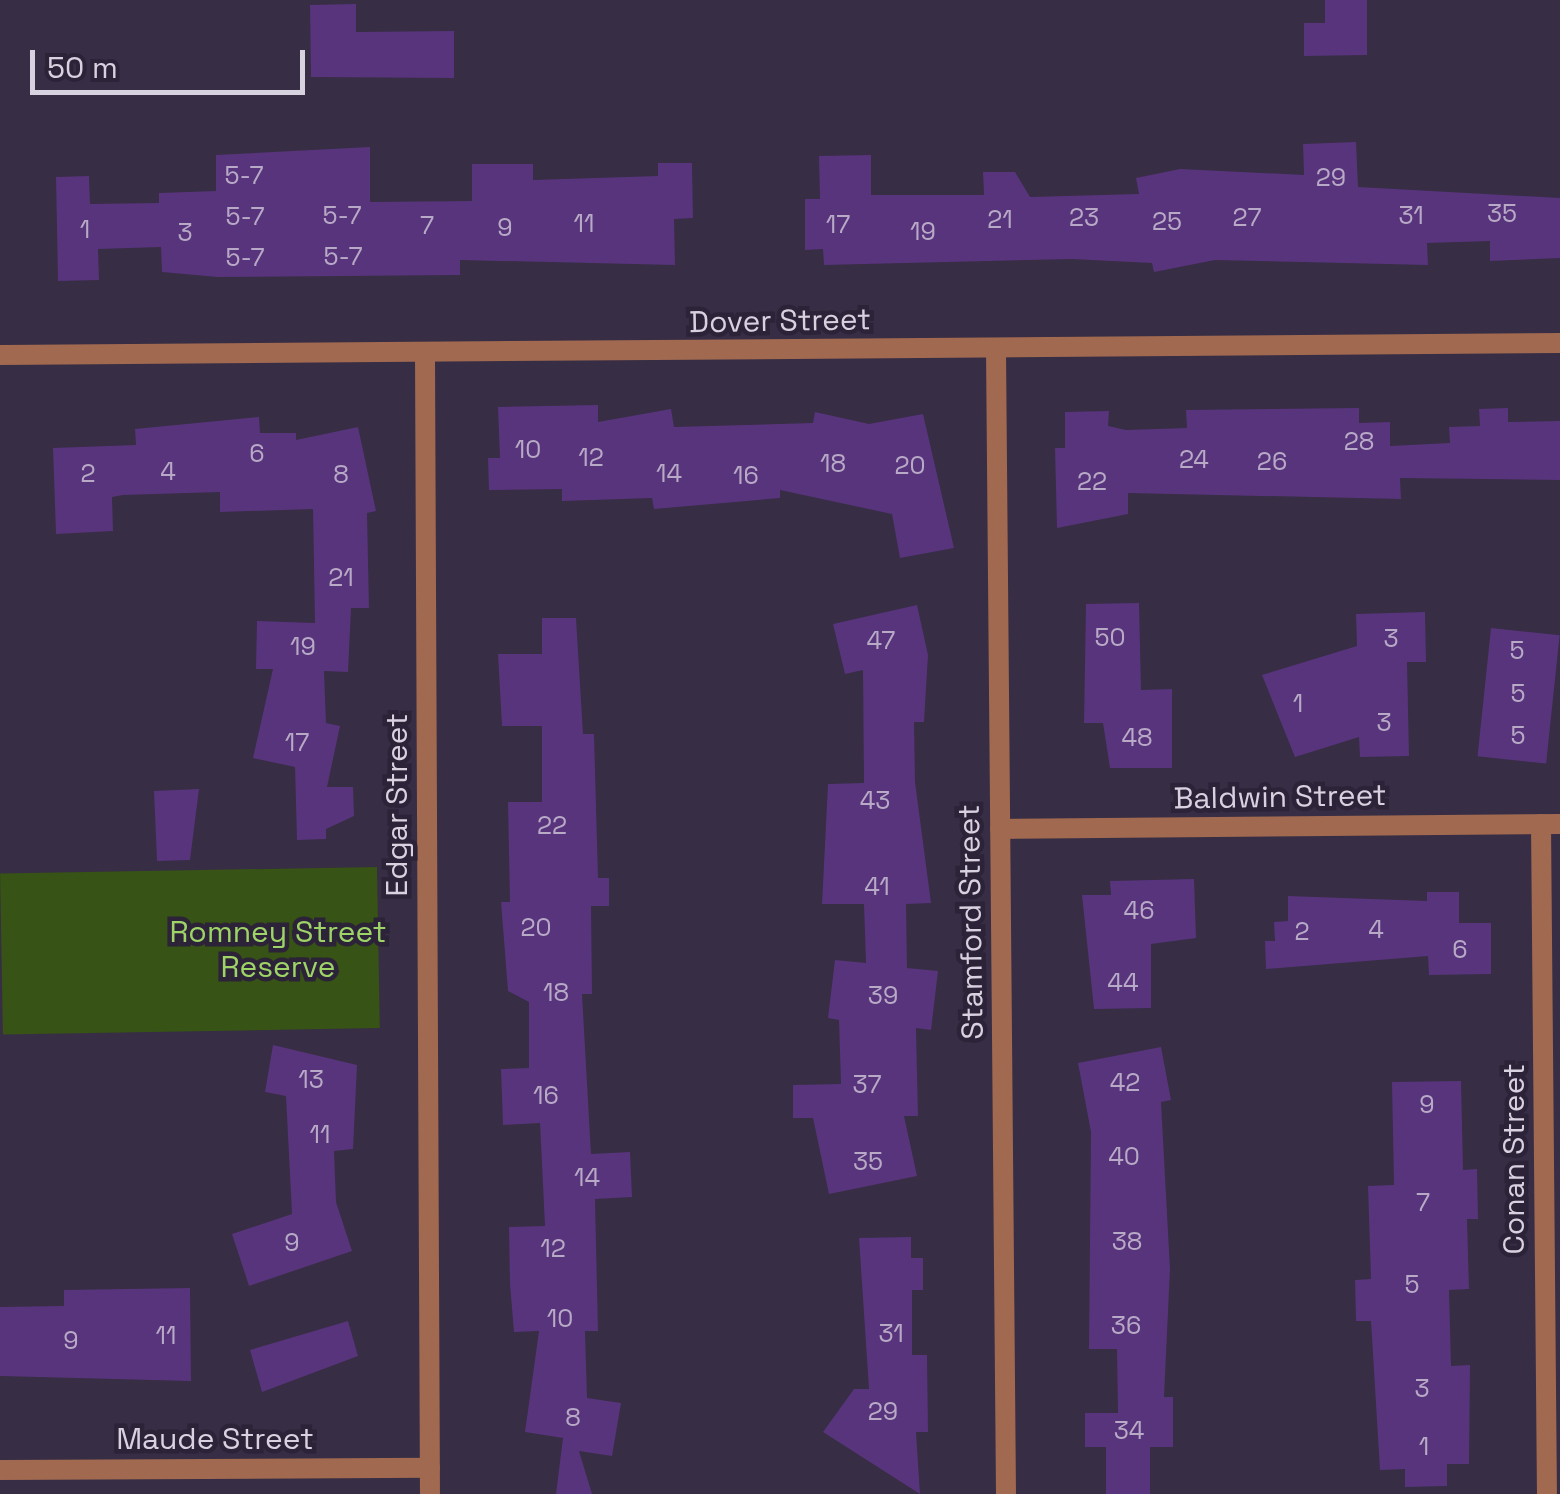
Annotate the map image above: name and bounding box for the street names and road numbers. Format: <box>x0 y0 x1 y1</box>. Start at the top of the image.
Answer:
street label: Dover Street <box>689 301 871 341</box>
street label: Edgar Street <box>379 713 415 897</box>
street label: Baldwin Street <box>1173 777 1387 817</box>
street label: Stamford Street <box>951 804 991 1040</box>
street label: Conan Street <box>1496 1063 1532 1255</box>
street label: Maude Street <box>116 1421 314 1457</box>

